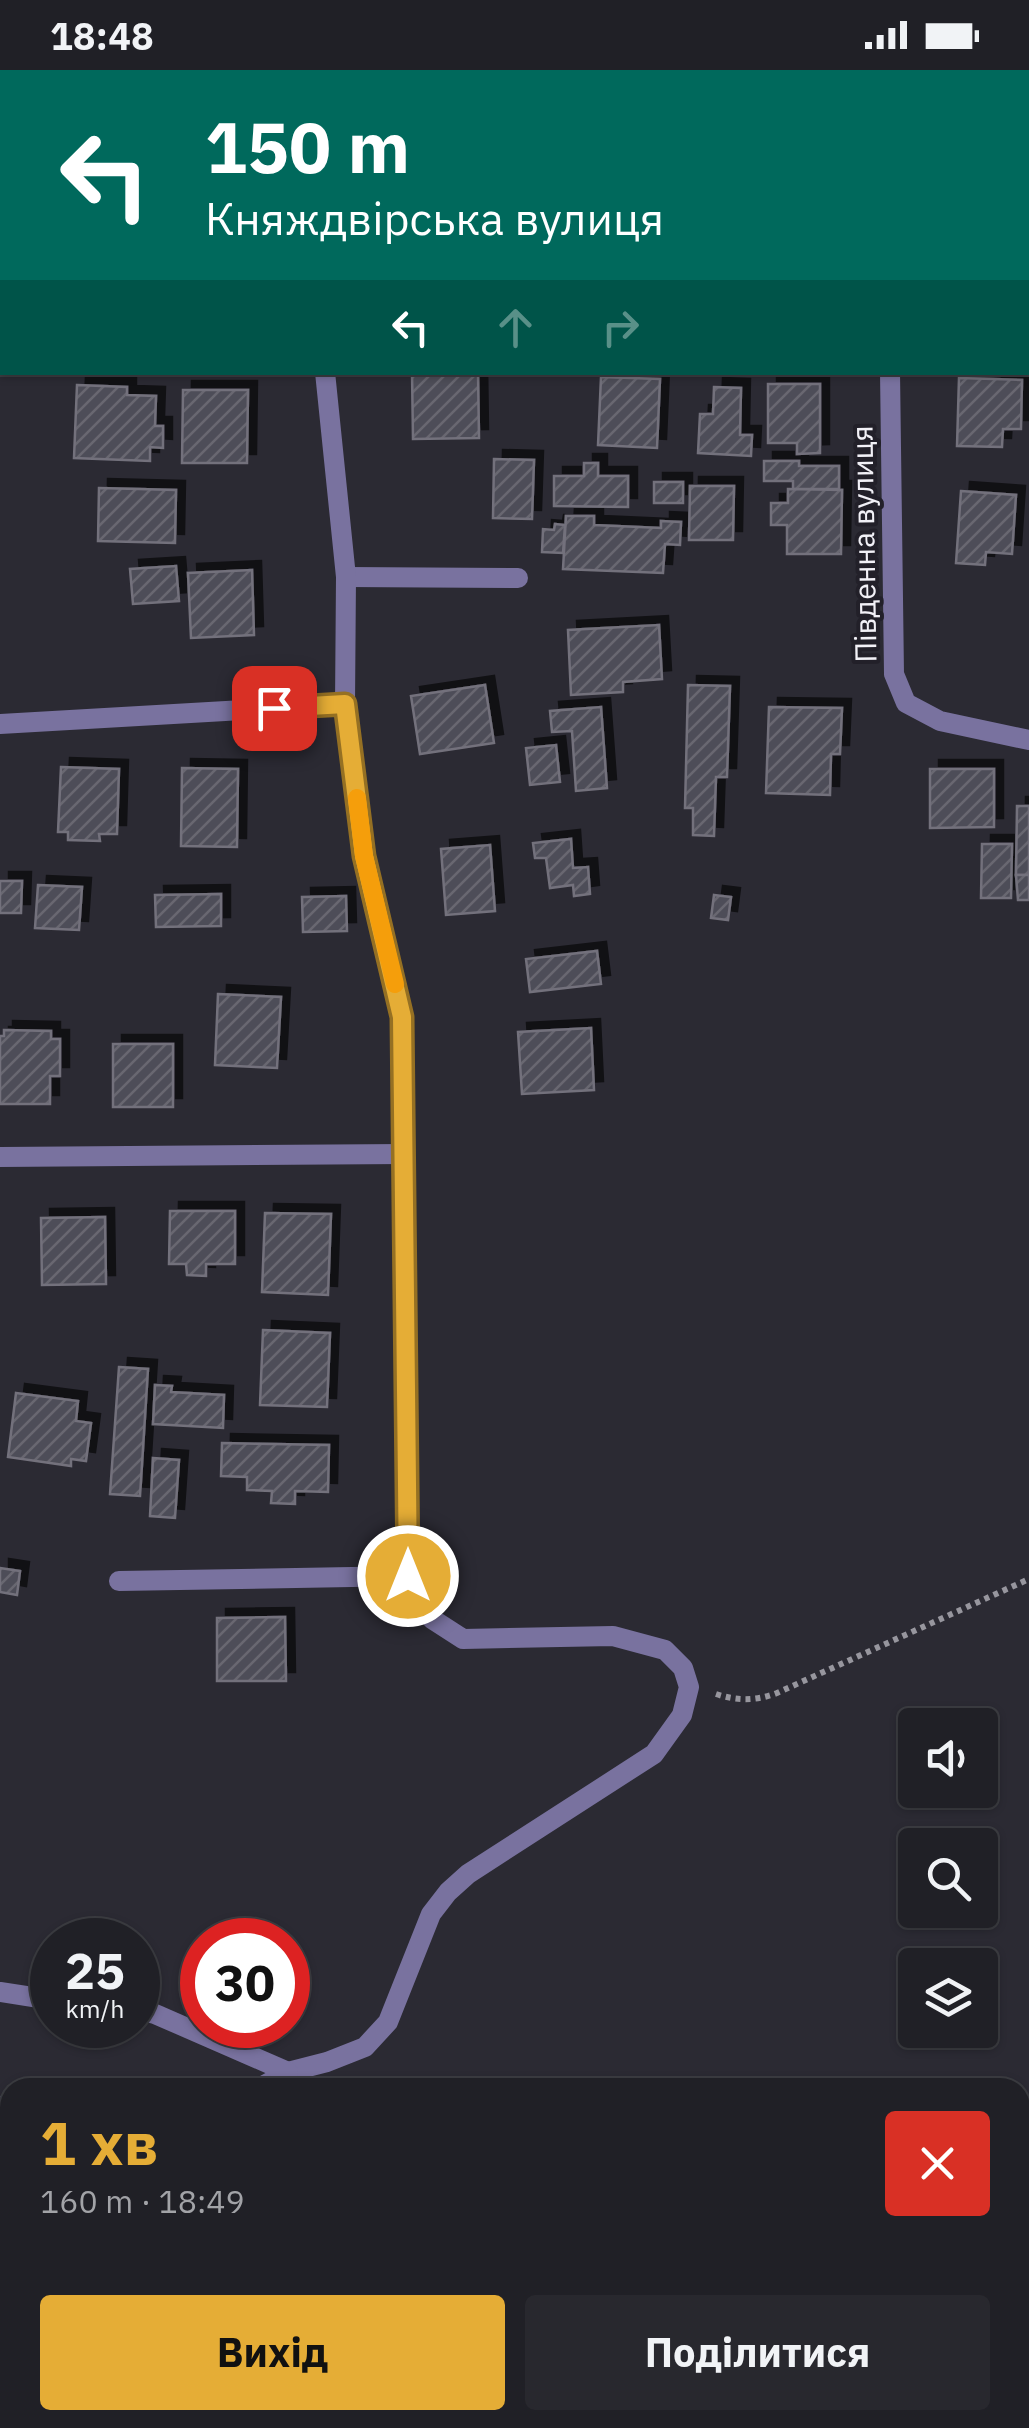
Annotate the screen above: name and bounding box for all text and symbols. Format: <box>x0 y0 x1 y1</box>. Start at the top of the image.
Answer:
text: 18:48 <box>50 11 154 60</box>
text: 150 m <box>205 101 410 192</box>
icon: left <box>40 110 170 240</box>
text: Княждвірська вулиця <box>205 189 664 247</box>
icon: left <box>383 300 438 355</box>
icon: ahead <box>488 300 543 355</box>
icon: right <box>593 300 648 355</box>
street label: Південна вулиця <box>841 425 885 663</box>
pin <box>232 666 317 751</box>
icon: arrive <box>247 681 302 736</box>
position arrow <box>356 1524 460 1628</box>
map controls <box>898 1708 998 2048</box>
button: sound <box>898 1708 998 1808</box>
button: search <box>898 1828 998 1928</box>
speed limit sign: 30 <box>180 1918 310 2048</box>
text: 25 <box>65 1938 125 2003</box>
button: layers <box>898 1948 998 2048</box>
text: km/h <box>66 1992 124 2025</box>
text: 1 хв <box>40 2103 158 2182</box>
button: close <box>885 2111 990 2216</box>
text: 160 m · 18:49 <box>40 2180 245 2222</box>
button: Вихід <box>40 2295 505 2410</box>
button: Поділитися <box>525 2295 990 2410</box>

